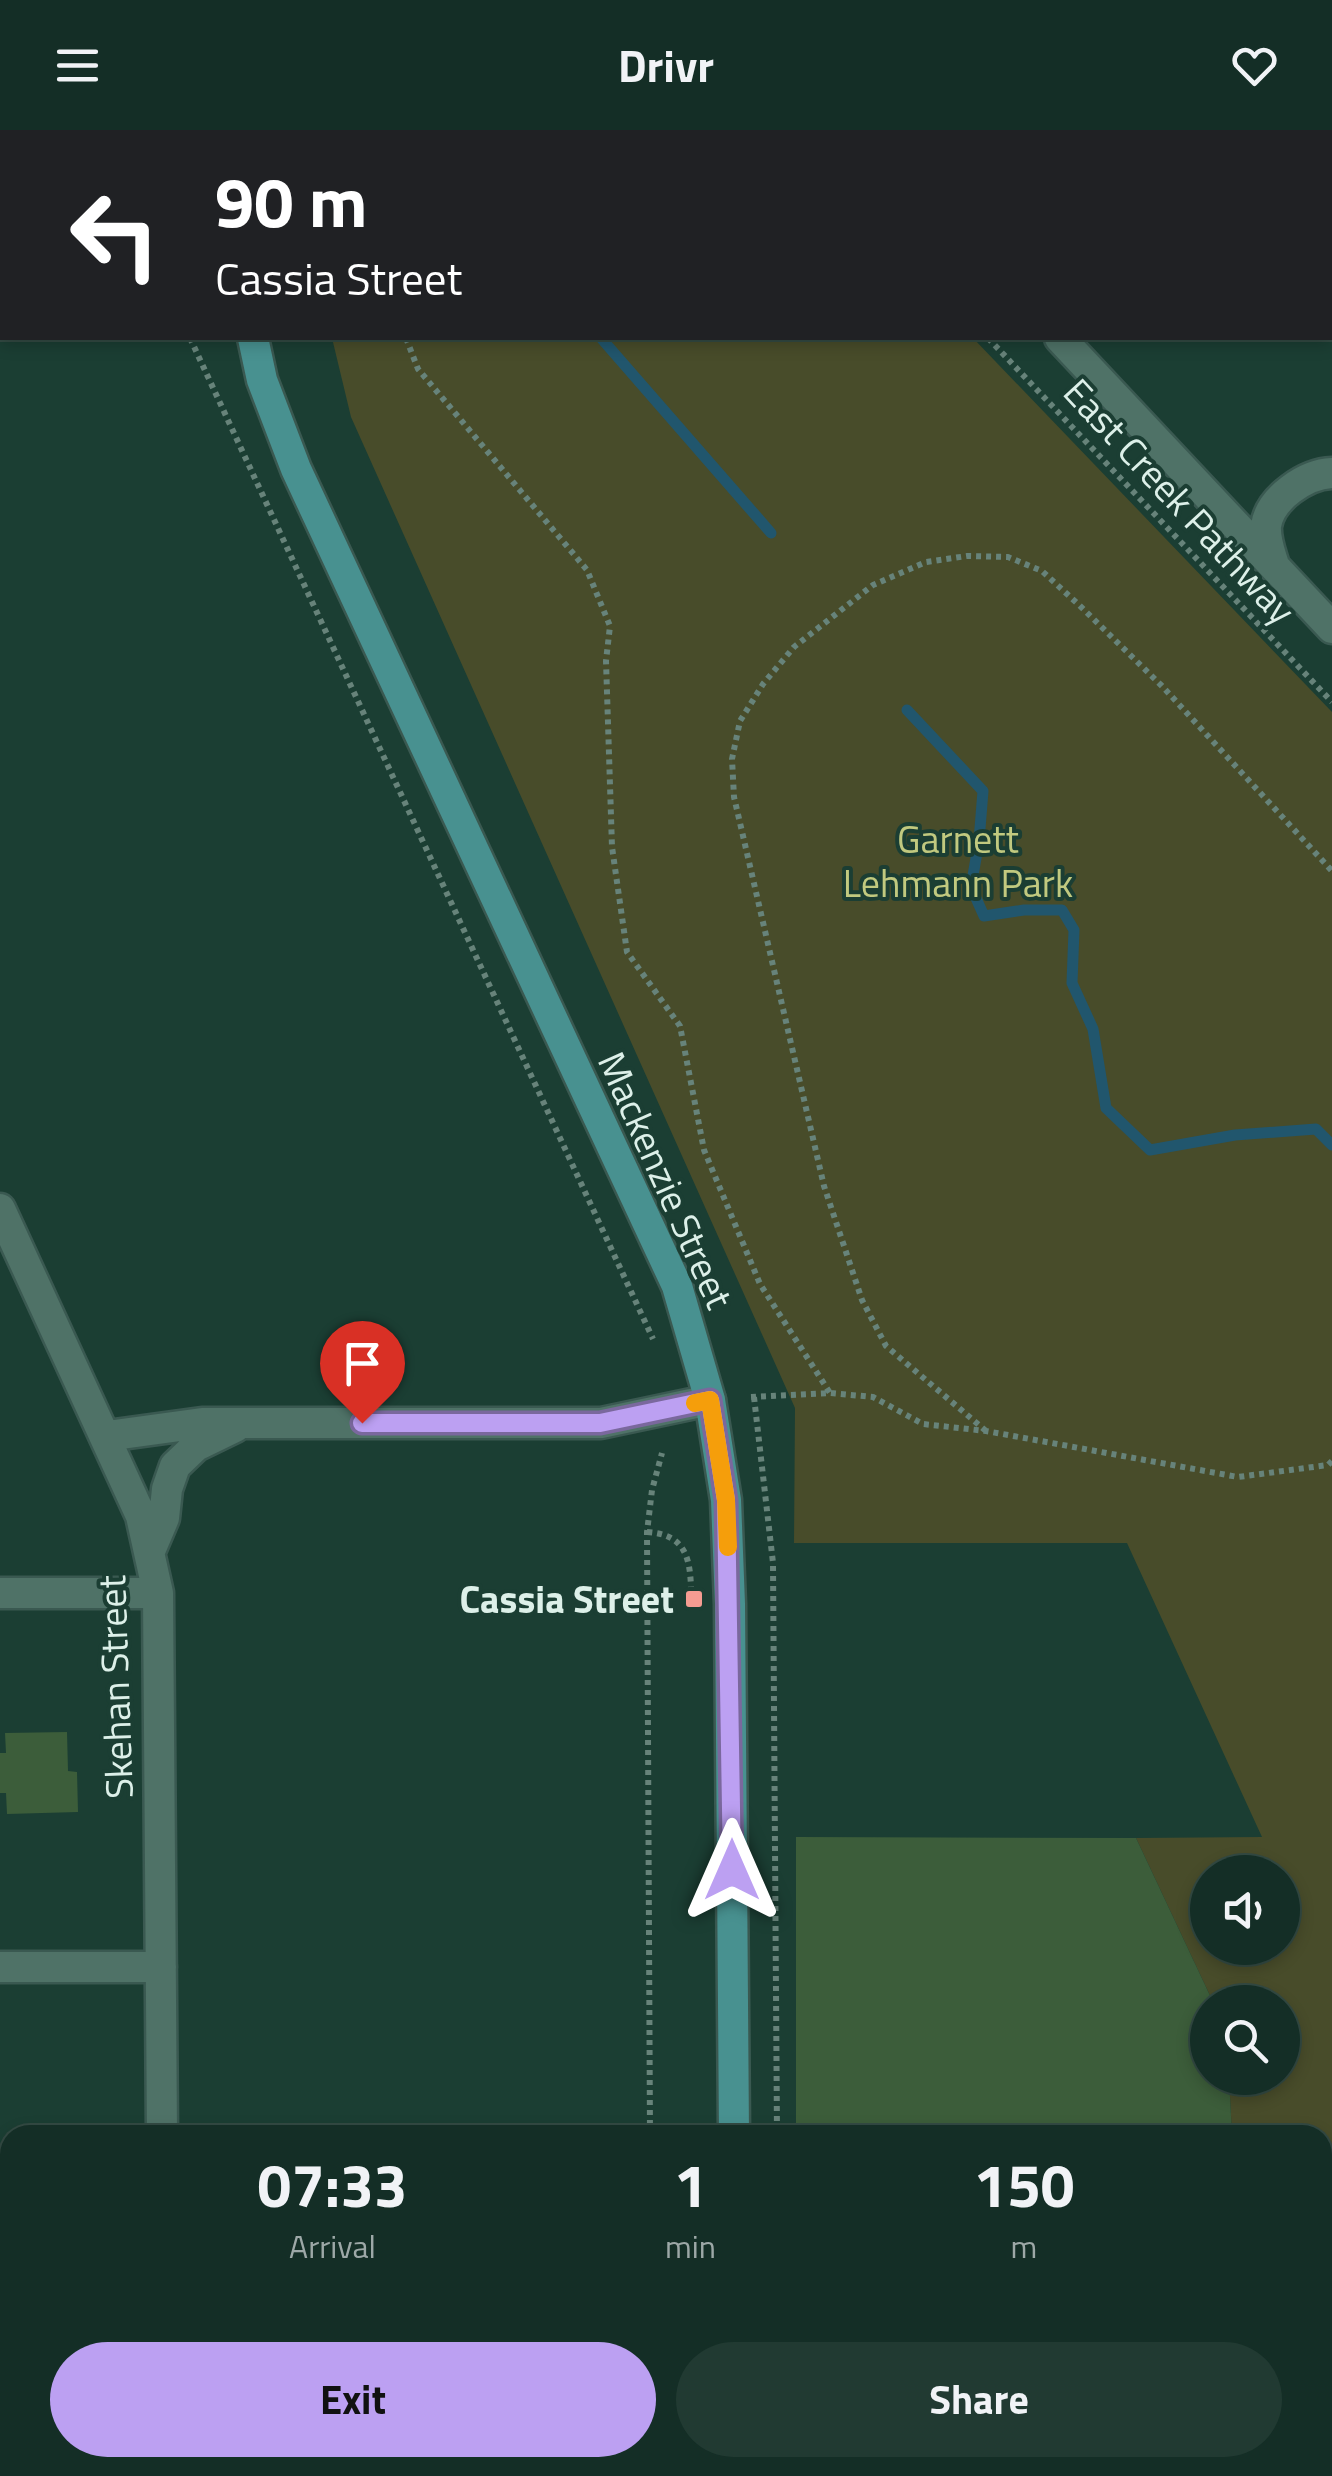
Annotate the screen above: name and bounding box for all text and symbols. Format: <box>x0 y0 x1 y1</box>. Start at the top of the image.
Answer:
text: Drivr <box>618 31 714 99</box>
icon: menu <box>50 38 105 93</box>
icon: heart <box>1227 38 1282 93</box>
text: 90 m <box>215 148 368 254</box>
icon: left <box>50 170 180 300</box>
text: Cassia Street <box>215 244 462 312</box>
street label: East Creek Pathway <box>1050 365 1310 637</box>
park label: Garnett Lehmann Park <box>843 810 1073 912</box>
street label: Mackenzie Street <box>583 1042 749 1318</box>
pin <box>320 1321 405 1424</box>
icon: arrive <box>335 1336 390 1391</box>
place label: Cassia Street <box>459 1570 674 1628</box>
street label: Skehan Street <box>82 1574 148 1800</box>
marker: Cassia Street <box>683 1588 705 1610</box>
position arrow <box>680 1818 784 1922</box>
map controls <box>1190 1855 1300 2095</box>
button: sound <box>1190 1855 1300 1965</box>
button: search <box>1190 1985 1300 2095</box>
text: 07:33 <box>258 2139 407 2230</box>
text: 1 <box>674 2139 707 2230</box>
text: 150 <box>974 2139 1074 2230</box>
text: Arrival <box>289 2222 376 2270</box>
text: min <box>665 2222 716 2270</box>
text: m <box>1011 2222 1037 2270</box>
button: Exit <box>50 2342 656 2457</box>
button: Share <box>676 2342 1282 2457</box>

